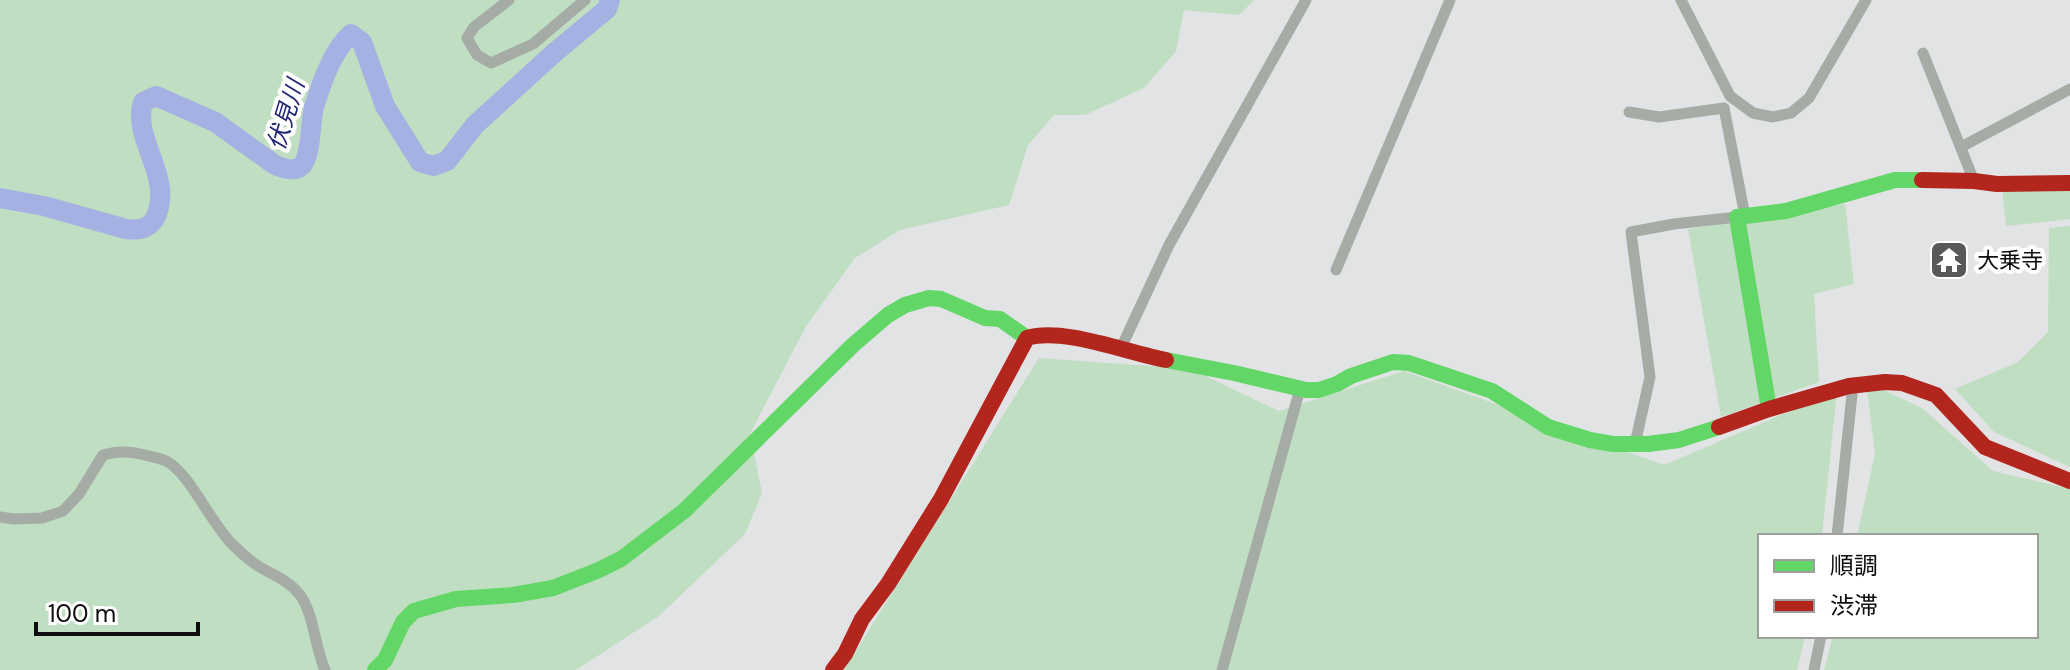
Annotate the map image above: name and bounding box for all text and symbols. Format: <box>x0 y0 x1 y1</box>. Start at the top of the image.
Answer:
water label: 伏見川 <box>260 73 312 154</box>
temple icon: 大乗寺 <box>1928 239 1970 281</box>
place label: 大乗寺 <box>1977 246 2043 275</box>
legend <box>1758 534 2038 638</box>
text: 順調 <box>1830 550 1878 581</box>
scale bar <box>36 586 198 636</box>
text: 渋滞 <box>1830 590 1878 621</box>
text: 100 m <box>48 598 116 629</box>

